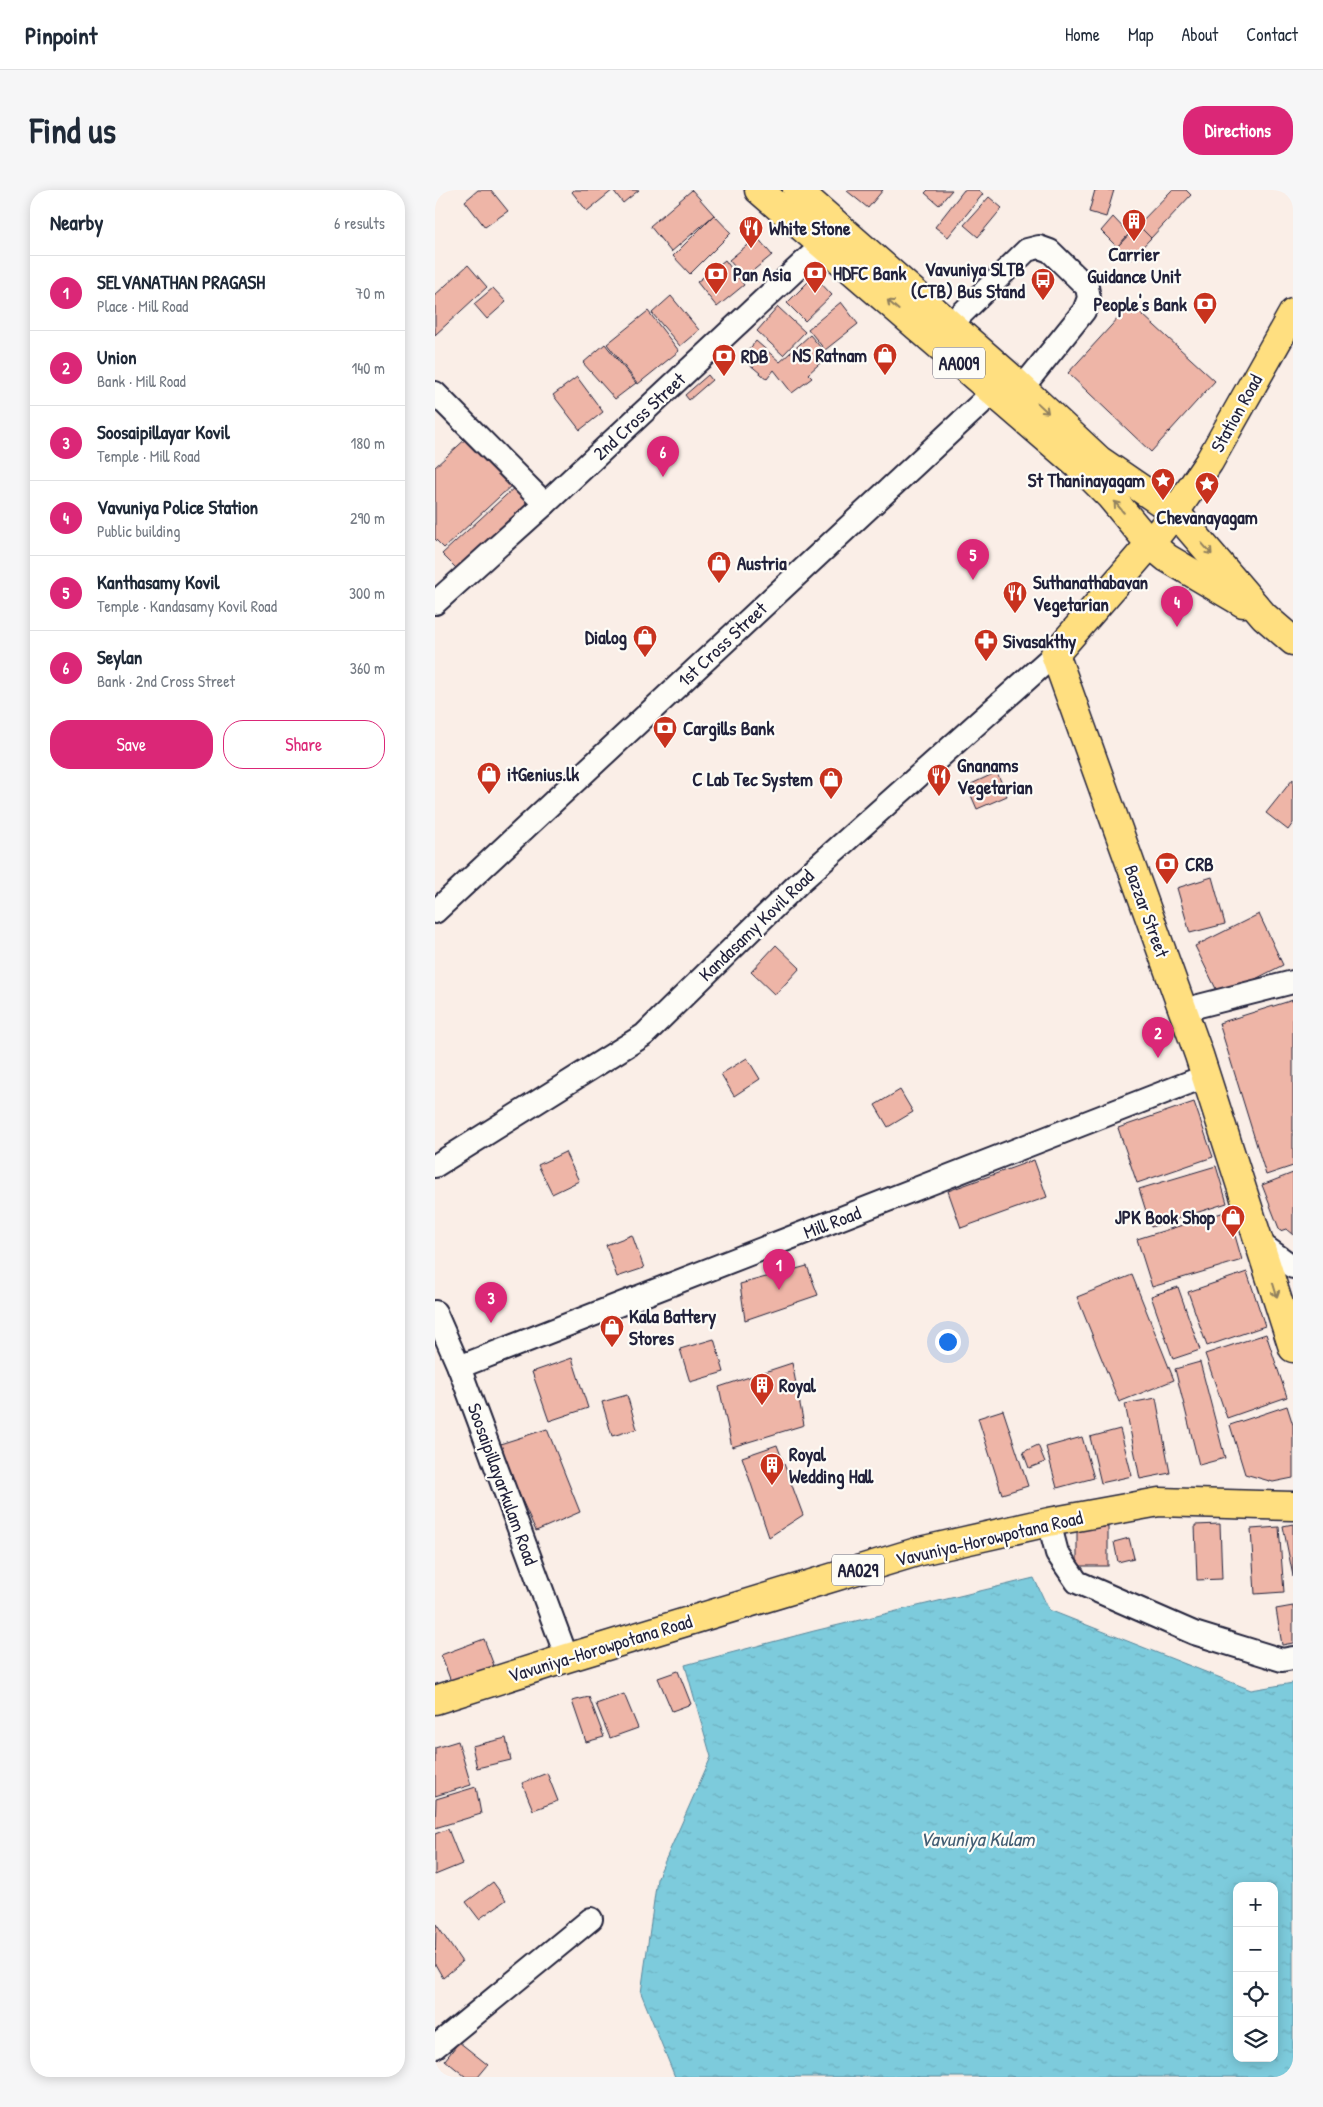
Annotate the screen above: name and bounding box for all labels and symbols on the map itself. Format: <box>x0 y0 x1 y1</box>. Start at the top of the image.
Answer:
building icon: Carrier Guidance Unit <box>1121 208 1147 242</box>
restaurant icon: White Stone <box>738 215 764 249</box>
place label: White Stone <box>769 215 851 241</box>
place label: Carrier Guidance Unit <box>1087 241 1182 289</box>
place label: Vavuniya SLTB (CTB) Bus Stand <box>911 256 1026 304</box>
bank icon: HDFC Bank <box>802 260 828 294</box>
place label: HDFC Bank <box>833 260 906 286</box>
bank icon: Pan Asia <box>703 261 729 295</box>
place label: Pan Asia <box>733 261 791 287</box>
bus stop icon: Vavuniya SLTB (CTB) Bus Stand <box>1030 267 1056 301</box>
place label: People's Bank <box>1094 291 1187 318</box>
bank icon: People's Bank <box>1192 291 1218 325</box>
one-way arrow <box>887 300 900 311</box>
place label: NS Ratnam <box>792 342 867 368</box>
shop icon: NS Ratnam <box>872 342 898 376</box>
bank icon: RDB <box>711 343 737 377</box>
place label: RDB <box>741 343 769 369</box>
road number: AA009 <box>933 348 985 378</box>
street label: 2nd Cross Street <box>587 366 691 466</box>
street label: Station Road <box>1204 369 1268 457</box>
one-way arrow <box>1037 402 1050 414</box>
pin: 6 <box>647 436 679 477</box>
place label: St Thaninayagam <box>1028 467 1145 494</box>
place icon: St Thaninayagam <box>1150 467 1176 501</box>
place icon: Chevanayagam <box>1194 471 1220 505</box>
one-way arrow <box>1113 501 1124 514</box>
place label: Chevanayagam <box>1156 504 1258 531</box>
pin: 5 <box>957 539 989 580</box>
one-way arrow <box>1201 542 1212 555</box>
shop icon: Austria <box>706 550 732 584</box>
place label: Austria <box>737 550 787 576</box>
place label: Suthanathabavan Vegetarian <box>1033 569 1149 618</box>
restaurant icon: Suthanathabavan Vegetarian <box>1002 580 1028 614</box>
pin: 4 <box>1161 586 1193 627</box>
street label: 1st Cross Street <box>672 595 773 692</box>
place label: Dialog <box>585 624 628 651</box>
shop icon: Dialog <box>632 624 658 658</box>
pharmacy icon: Sivasakthy <box>973 628 999 662</box>
place label: Sivasakthy <box>1003 628 1076 655</box>
bank icon: Cargills Bank <box>652 715 678 749</box>
place label: Cargills Bank <box>683 715 774 742</box>
place label: Gnanams Vegetarian <box>957 752 1033 801</box>
shop icon: itGenius.lk <box>476 761 502 795</box>
place label: itGenius.lk <box>507 761 579 787</box>
restaurant icon: Gnanams Vegetarian <box>926 763 952 797</box>
place label: C Lab Tec System <box>692 766 813 793</box>
shop icon: C Lab Tec System <box>818 766 844 800</box>
bank icon: CRB <box>1154 851 1180 885</box>
place label: CRB <box>1185 851 1214 877</box>
street label: Bazzar Street <box>1118 861 1176 961</box>
street label: Kandasamy Kovil Road <box>693 863 820 987</box>
pin: 2 <box>1142 1017 1174 1058</box>
street label: Mill Road <box>800 1199 865 1245</box>
place label: JPK Book Shop <box>1115 1204 1216 1231</box>
shop icon: JPK Book Shop <box>1220 1204 1246 1238</box>
pin: 1 <box>763 1249 795 1290</box>
pin: 3 <box>475 1282 507 1323</box>
one-way arrow <box>1271 1282 1281 1298</box>
place label: Kala Battery Stores <box>629 1303 716 1351</box>
shop icon: Kala Battery Stores <box>599 1314 625 1348</box>
your location <box>935 1329 961 1355</box>
building icon: Royal <box>749 1372 775 1406</box>
place label: Royal <box>779 1372 817 1399</box>
street label: Soosaipillayarkulam Road <box>462 1400 545 1569</box>
place label: Royal Wedding Hall <box>789 1441 874 1490</box>
building icon: Royal Wedding Hall <box>759 1452 785 1486</box>
street label: Vavuniya-Horowpotana Road <box>893 1504 1086 1572</box>
road number: AA029 <box>832 1554 884 1586</box>
street label: Vavuniya-Horowpotana Road <box>505 1607 696 1688</box>
water label: Vavuniya Kulam <box>920 1825 1036 1853</box>

